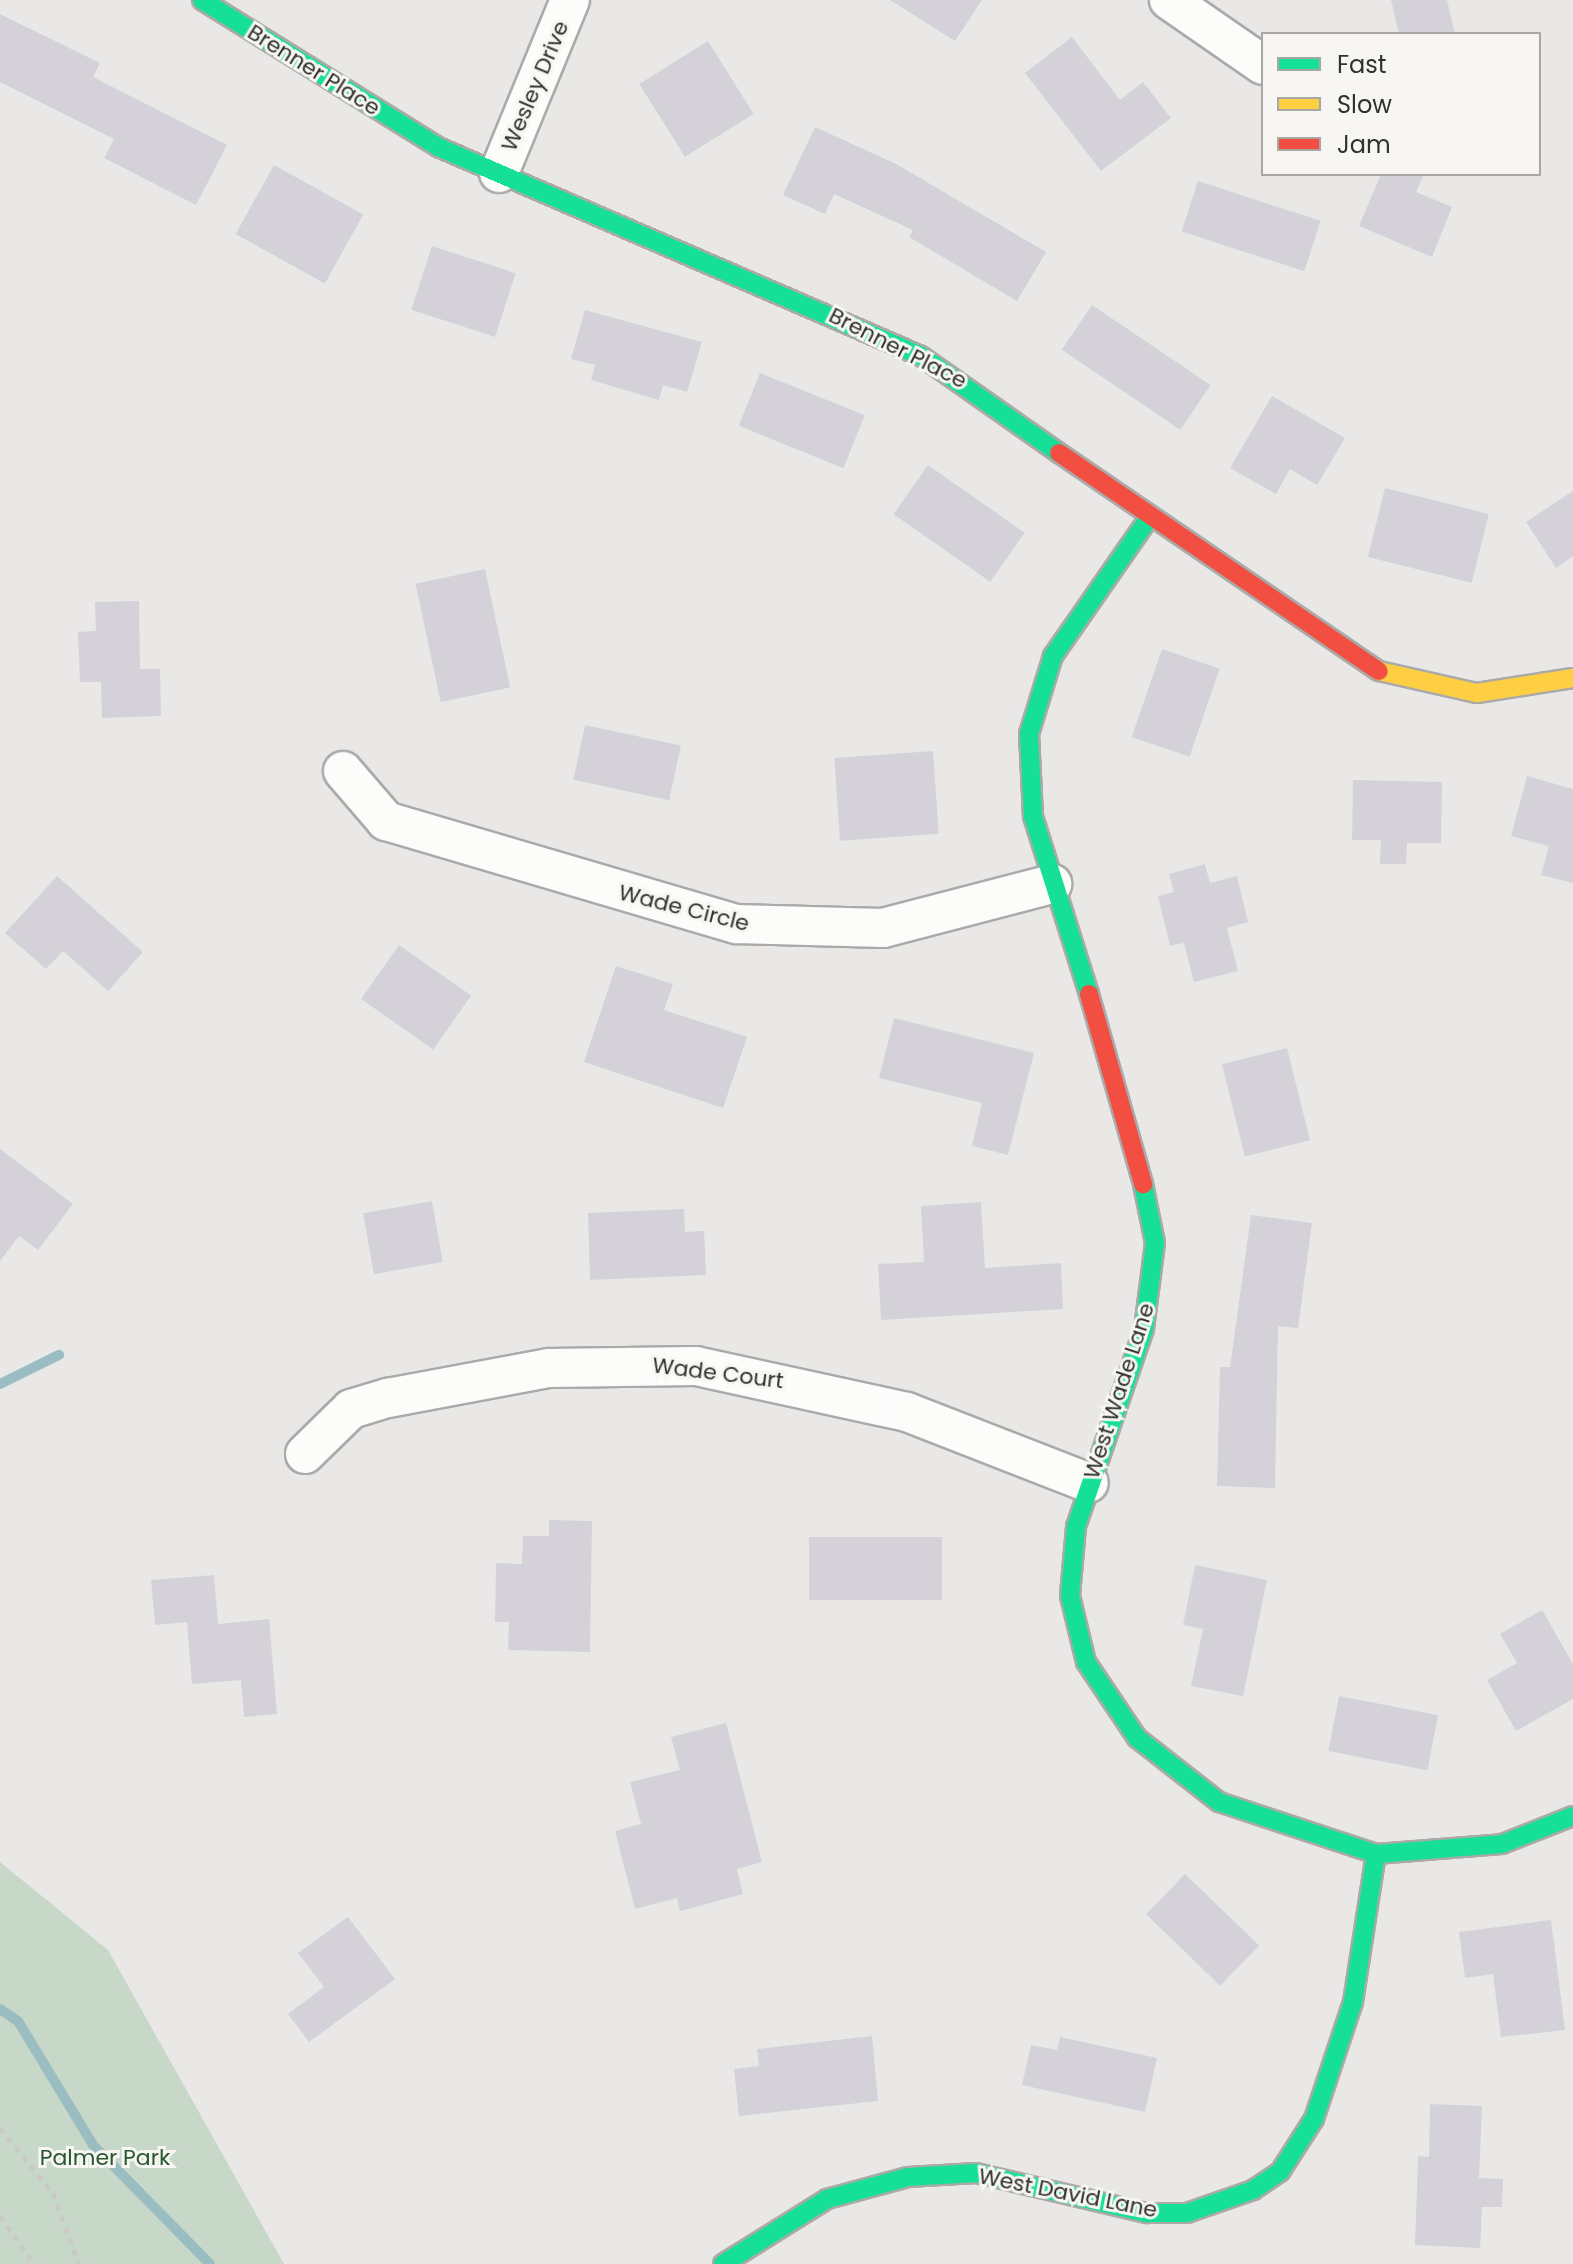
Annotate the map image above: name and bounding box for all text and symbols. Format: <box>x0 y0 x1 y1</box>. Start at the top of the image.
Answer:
street label: Wesley Drive <box>496 17 574 155</box>
street label: Brenner Place <box>243 19 385 121</box>
legend <box>1261 32 1541 176</box>
text: Fast <box>1337 48 1387 81</box>
text: Slow <box>1337 88 1392 121</box>
text: Jam <box>1337 128 1391 161</box>
street label: Brenner Place <box>825 302 971 394</box>
street label: Wade Circle <box>616 879 752 937</box>
street label: West Wade Lane <box>1078 1300 1160 1482</box>
street label: Wade Court <box>651 1352 785 1394</box>
park label: Palmer Park <box>40 2145 170 2171</box>
street label: West David Lane <box>976 2163 1160 2223</box>

